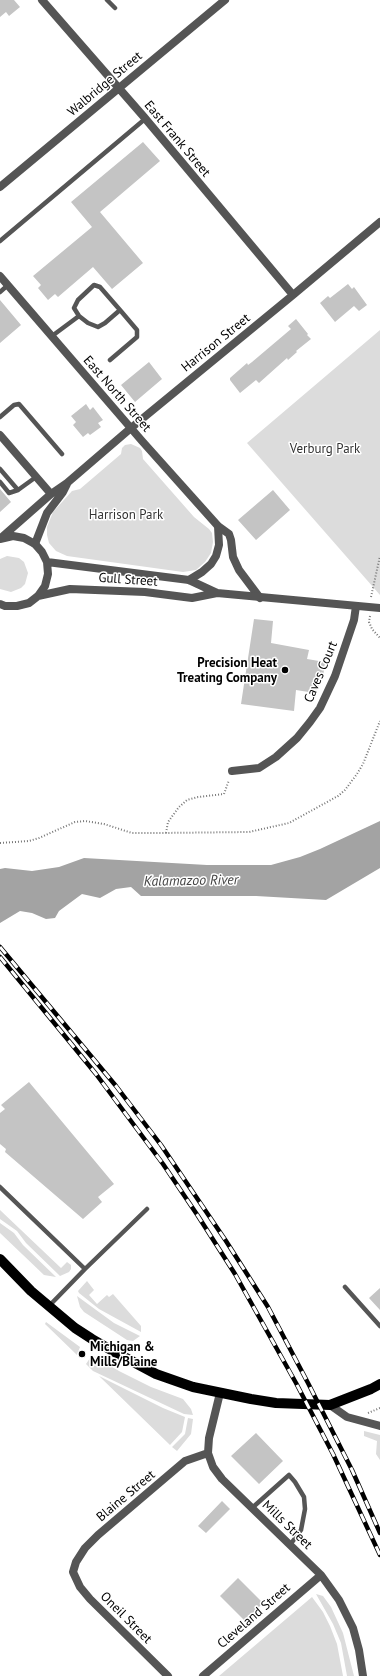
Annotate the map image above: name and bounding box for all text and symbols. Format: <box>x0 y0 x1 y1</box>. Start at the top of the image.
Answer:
street label: Walbridge Street <box>64 48 146 120</box>
street label: East Frank Street <box>141 98 213 180</box>
street label: Harrison Street <box>179 311 253 375</box>
street label: East North Street <box>80 353 154 435</box>
park label: Verburg Park <box>290 441 360 457</box>
park label: Harrison Park <box>89 507 163 523</box>
street label: Gull Street <box>98 570 158 590</box>
street label: Caves Court <box>301 639 341 705</box>
place label: Precision Heat Treating Company <box>177 655 277 686</box>
marker: Precision Heat Treating Company <box>280 665 290 675</box>
water label: Kalamazoo River <box>144 872 238 890</box>
place label: Michigan & Mills/Blaine <box>90 1339 157 1370</box>
marker: Michigan & Mills/Blaine <box>77 1349 87 1359</box>
street label: Blaine Street <box>94 1467 158 1525</box>
street label: Mills Street <box>259 1497 315 1553</box>
street label: Cleveland Street <box>214 1580 294 1652</box>
street label: Oneil Street <box>97 1589 155 1647</box>

